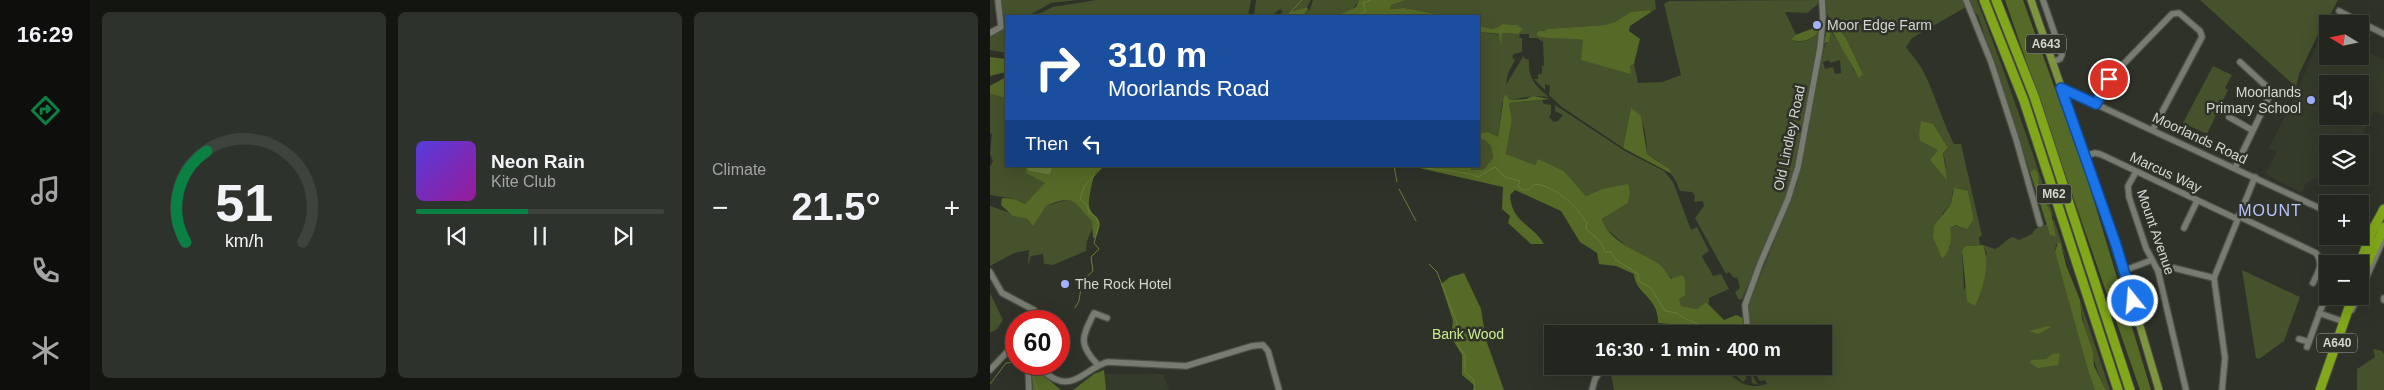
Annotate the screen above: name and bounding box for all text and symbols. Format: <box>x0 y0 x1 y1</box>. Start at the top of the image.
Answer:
north arrow <box>2319 15 2369 65</box>
map controls <box>2319 15 2369 305</box>
place label: Moor Edge Farm <box>1827 17 1932 33</box>
marker: Moor Edge Farm <box>1811 19 1823 31</box>
text: 16:29 <box>17 22 73 47</box>
road number: A643 <box>2026 34 2066 54</box>
icon: right <box>1025 35 1090 100</box>
text: 310 m <box>1108 35 1207 74</box>
pin <box>2088 58 2130 100</box>
icon: arrive <box>2095 65 2123 93</box>
button: sound <box>2319 75 2369 125</box>
text: Moorlands Road <box>1108 76 1269 101</box>
street label: Old Lindley Road <box>1770 84 1808 192</box>
place label: Moorlands Primary School <box>2206 84 2301 116</box>
icon: directions <box>28 93 63 128</box>
marker: Moorlands Primary School <box>2305 94 2317 106</box>
street label: Moorlands Road <box>2150 109 2250 167</box>
icon: left <box>1078 130 1106 158</box>
text: Then <box>1025 133 1068 154</box>
button: layers <box>2319 135 2369 185</box>
street label: Marcus Way <box>2128 148 2204 196</box>
text: Neon Rain <box>491 151 585 172</box>
text: Climate <box>712 161 766 178</box>
icon: music <box>28 173 63 208</box>
text: Kite Club <box>491 173 556 190</box>
text: 51 <box>215 174 273 232</box>
road number: M62 <box>2036 184 2072 203</box>
text: 21.5° <box>791 186 881 228</box>
street label: Mount Avenue <box>2134 187 2178 277</box>
text: − <box>712 192 728 223</box>
text: + <box>944 192 960 223</box>
button: + <box>2319 195 2369 245</box>
district label: MOUNT <box>2238 202 2302 219</box>
icon: previous <box>443 222 471 250</box>
icon: pause <box>526 222 554 250</box>
icon: next <box>609 222 637 250</box>
text: km/h <box>225 231 263 251</box>
icon: phone <box>28 253 63 288</box>
button: − <box>2319 255 2369 305</box>
position arrow <box>2106 274 2158 326</box>
place label: The Rock Hotel <box>1075 276 1171 292</box>
marker: The Rock Hotel <box>1059 278 1071 290</box>
speed limit sign: 60 <box>1005 310 1070 375</box>
park label: Bank Wood <box>1432 326 1504 342</box>
icon: climate <box>28 333 63 368</box>
road number: A640 <box>2317 333 2357 352</box>
text: 16:30 · 1 min · 400 m <box>1595 339 1781 360</box>

